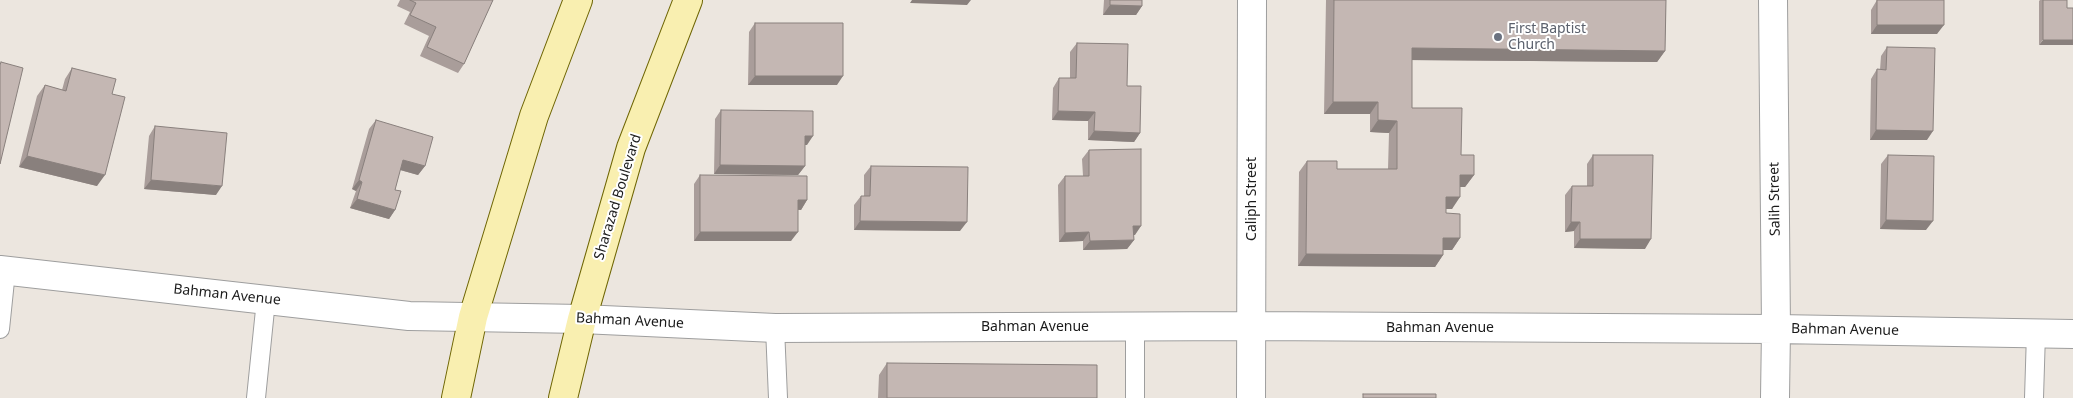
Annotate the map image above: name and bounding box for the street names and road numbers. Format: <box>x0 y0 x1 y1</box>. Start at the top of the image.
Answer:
street label: Sharazad Boulevard <box>591 132 645 262</box>
street label: Caliph Street <box>1244 157 1260 241</box>
street label: Salih Street <box>1766 162 1784 236</box>
street label: Bahman Avenue <box>172 281 282 309</box>
street label: Bahman Avenue <box>576 310 684 332</box>
street label: Bahman Avenue <box>981 319 1089 335</box>
street label: Bahman Avenue <box>1386 320 1494 336</box>
street label: Bahman Avenue <box>1791 321 1899 339</box>

